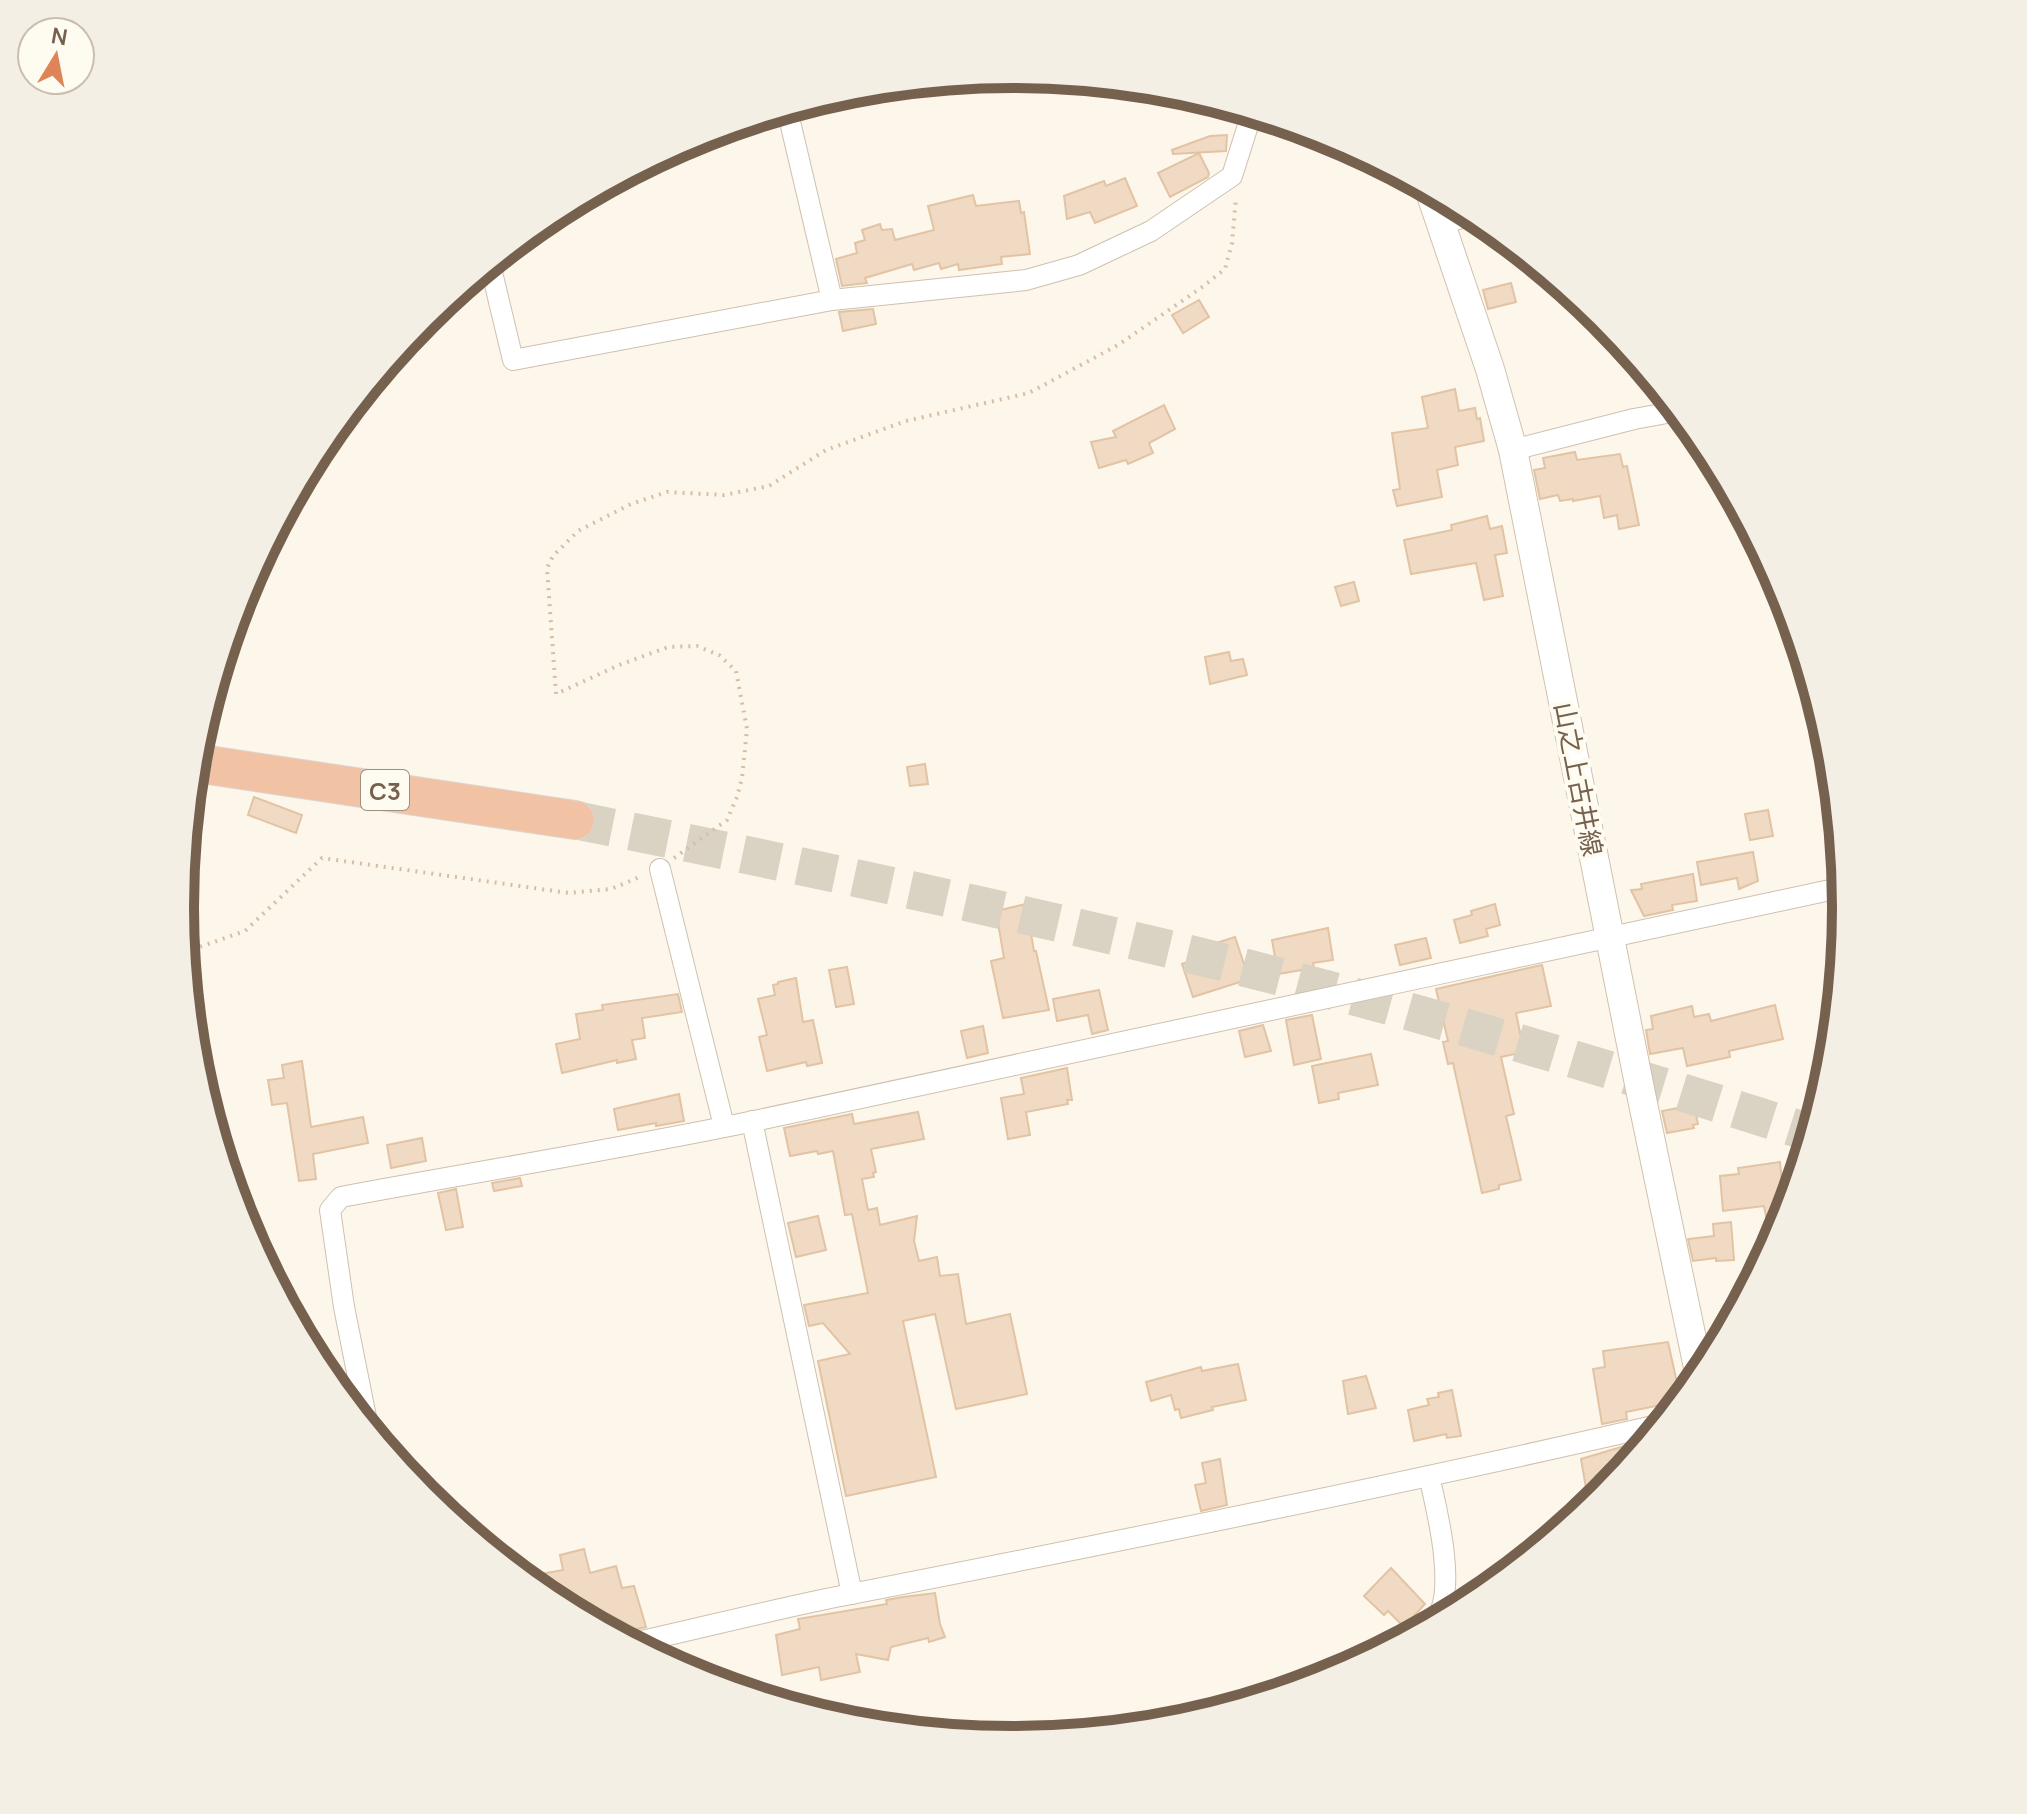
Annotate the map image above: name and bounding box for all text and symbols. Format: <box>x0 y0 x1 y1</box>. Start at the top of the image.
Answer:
north arrow <box>16 16 96 96</box>
text: N <box>49 20 70 52</box>
street label: 山之上古井線 <box>1546 699 1612 859</box>
road number: C3 <box>361 770 409 810</box>

